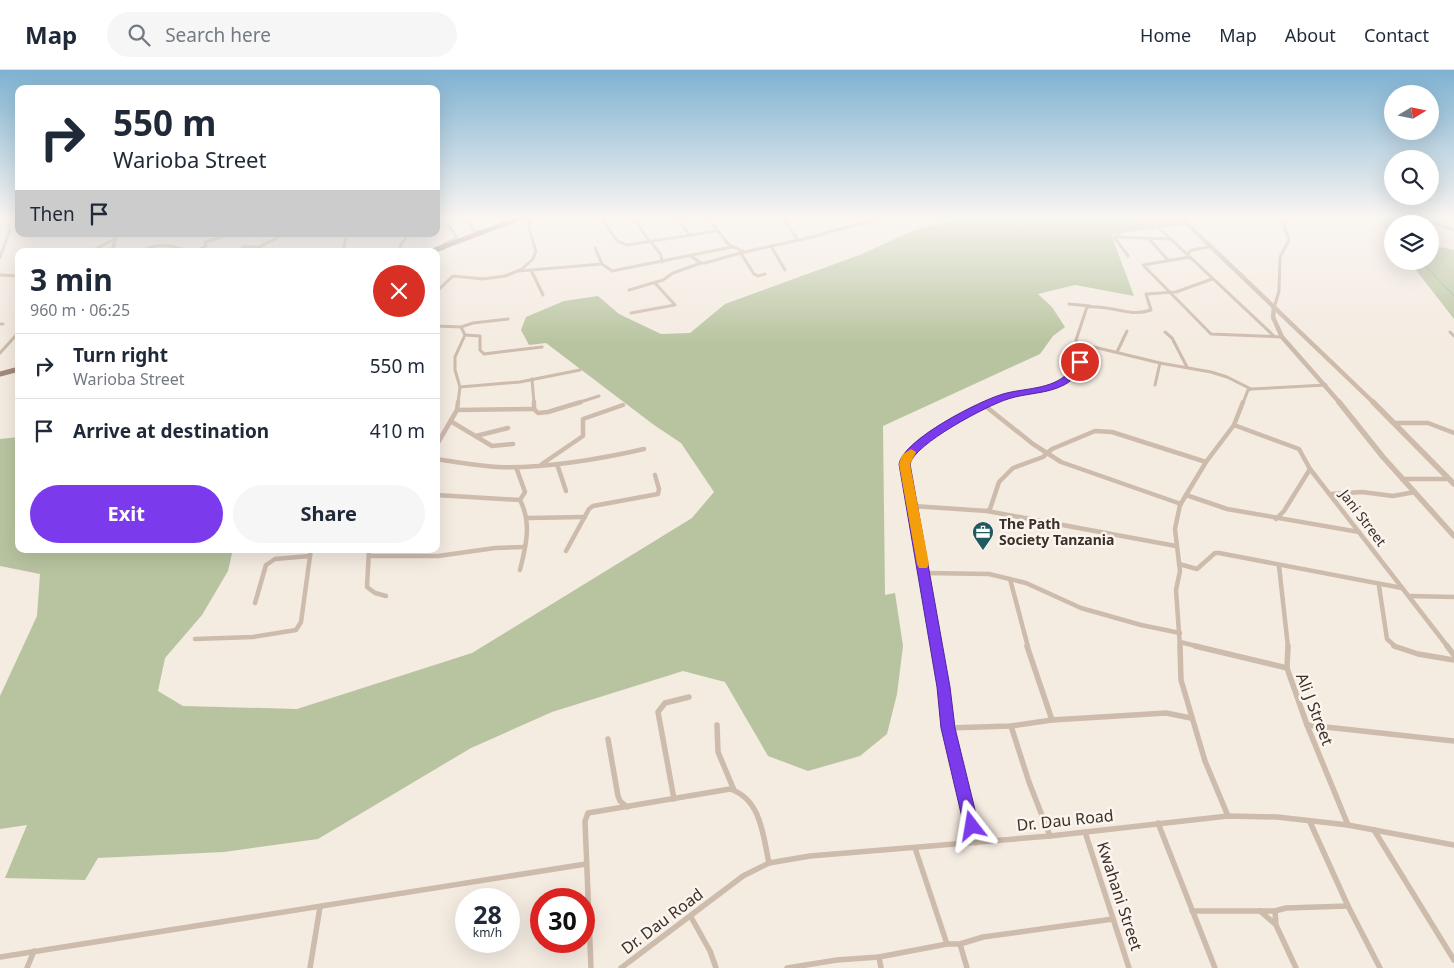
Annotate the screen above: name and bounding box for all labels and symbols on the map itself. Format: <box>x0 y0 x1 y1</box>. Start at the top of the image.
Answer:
north arrow <box>1384 85 1439 140</box>
pin <box>1059 341 1101 383</box>
street label: Jani Street <box>1335 484 1391 550</box>
place label: The Path Society Tanzania <box>999 514 1114 549</box>
office icon: The Path Society Tanzania <box>971 520 995 551</box>
street label: Ali J Street <box>1291 670 1339 749</box>
position arrow <box>945 799 997 851</box>
street label: Dr. Dau Road <box>1015 804 1115 836</box>
street label: Kwahani Street <box>1092 839 1148 953</box>
street label: Dr. Dau Road <box>617 883 707 959</box>
speed limit sign: 30 <box>530 888 595 953</box>

